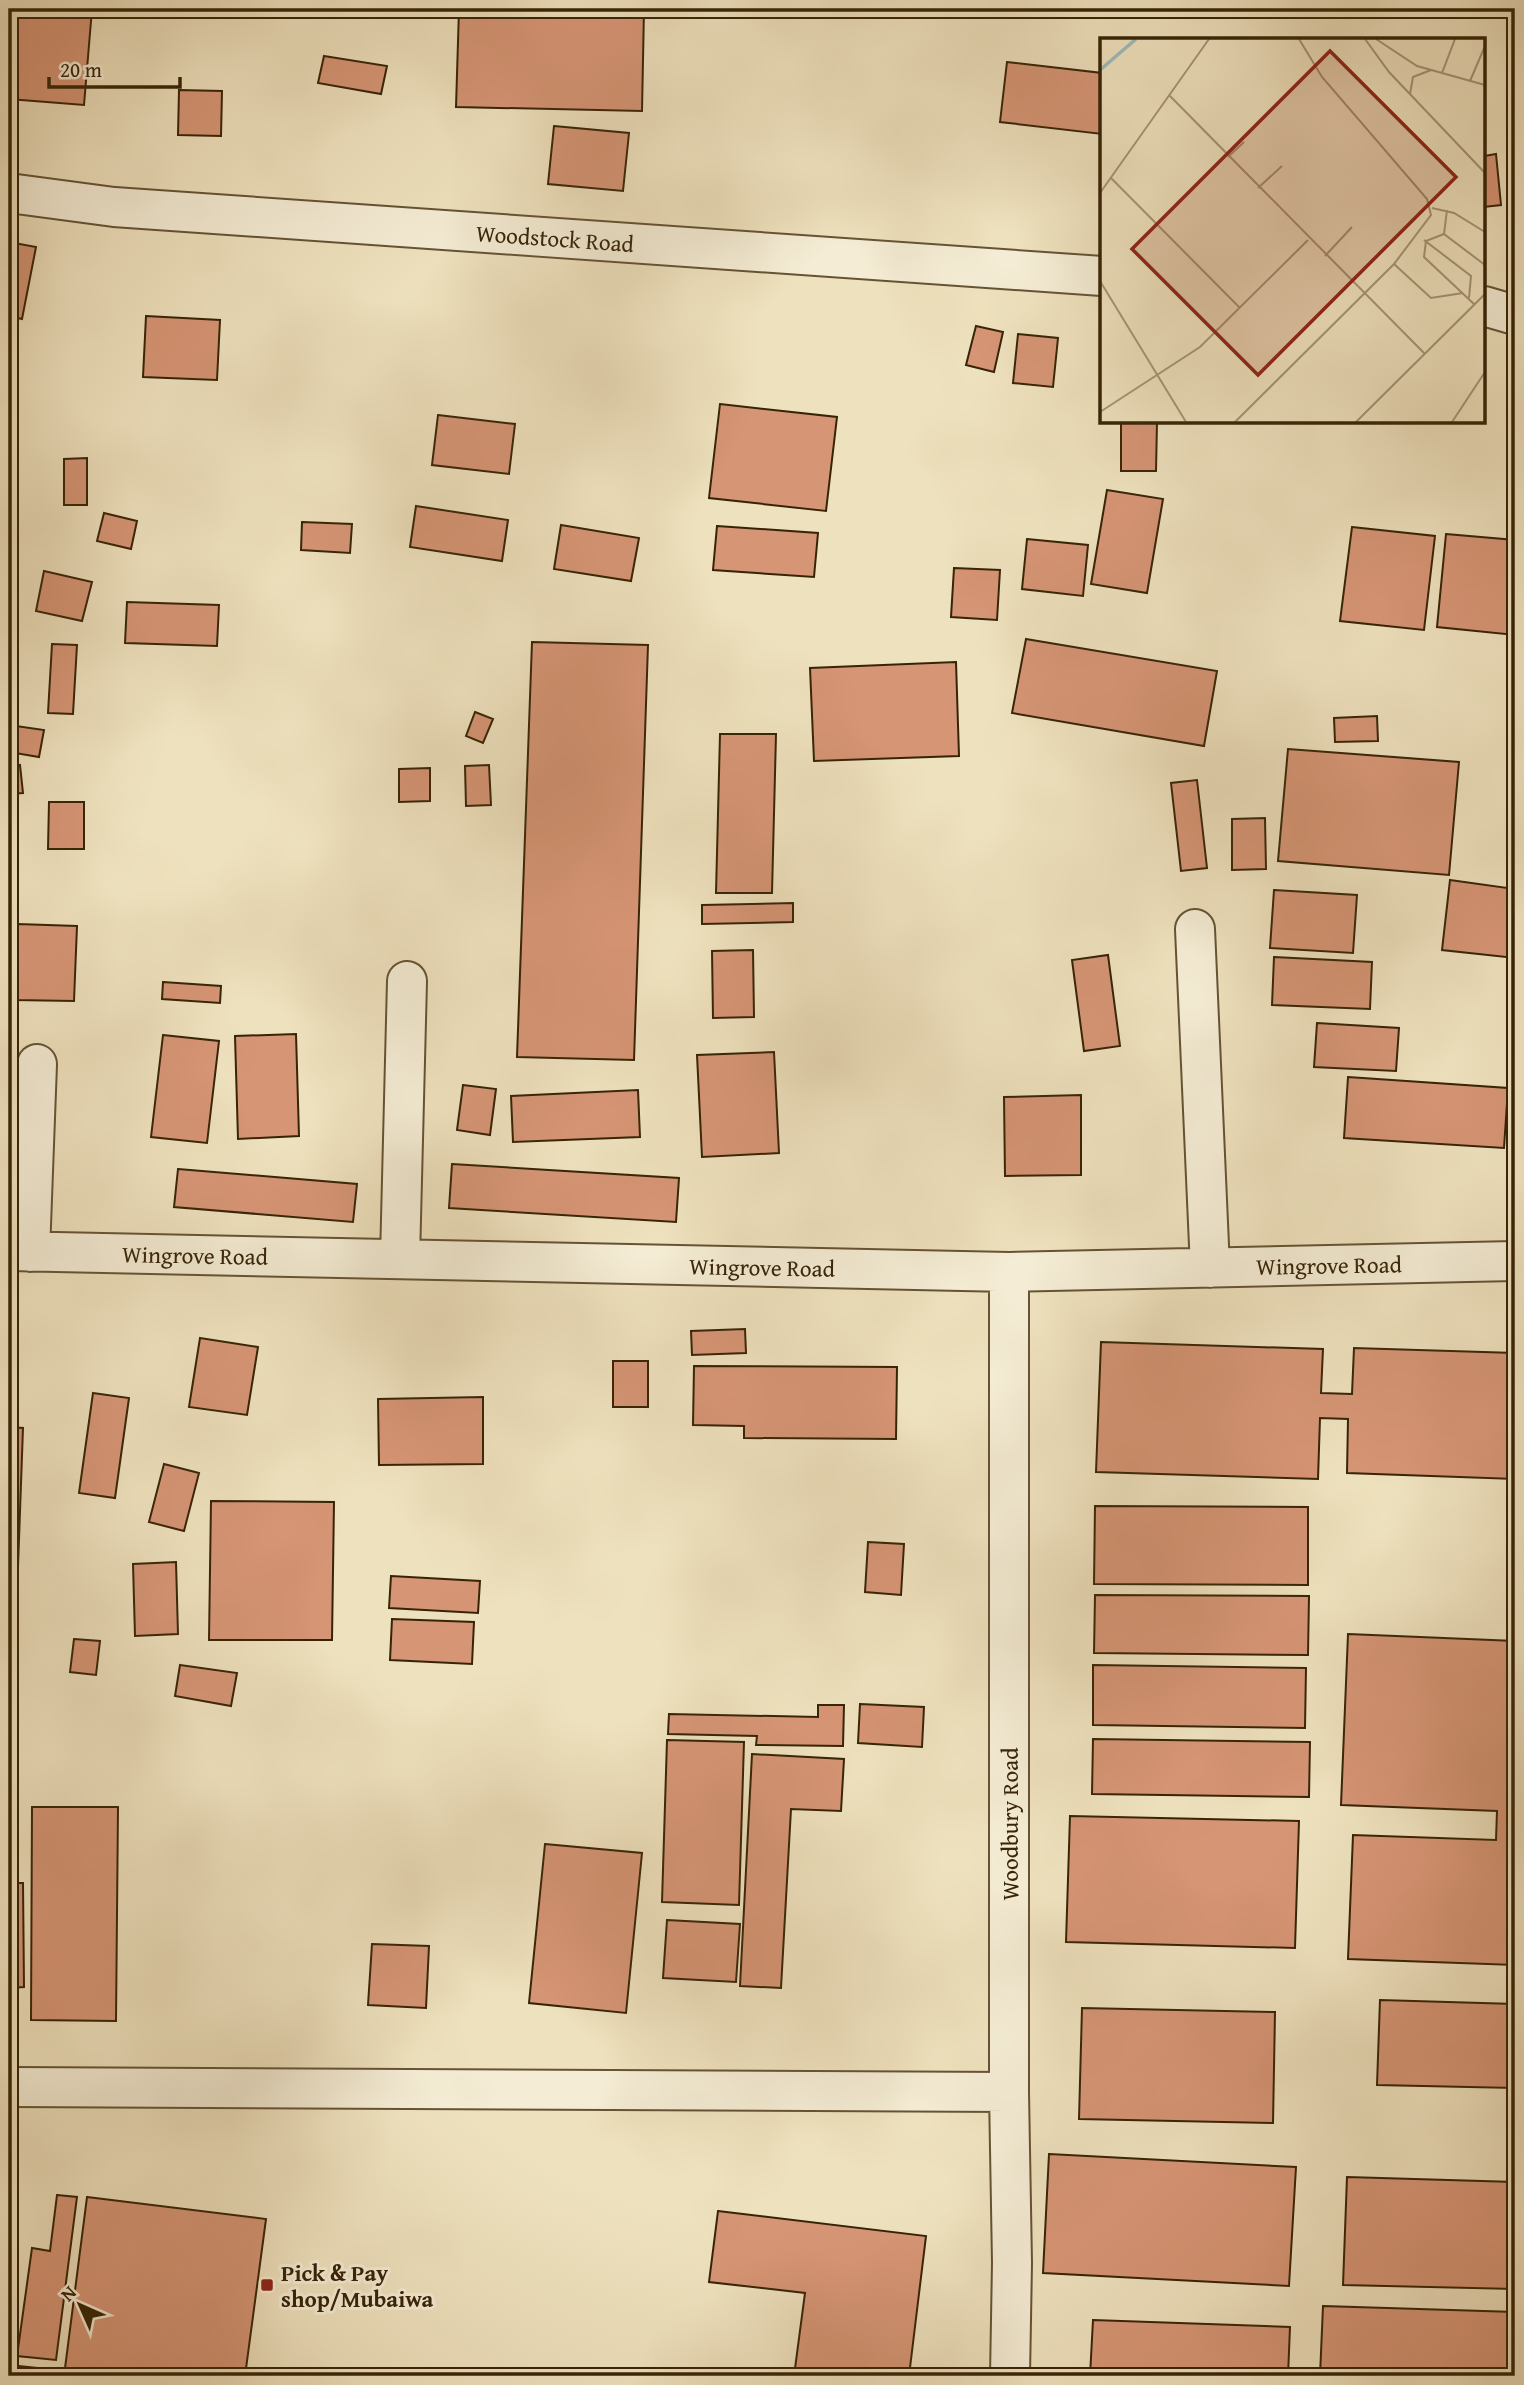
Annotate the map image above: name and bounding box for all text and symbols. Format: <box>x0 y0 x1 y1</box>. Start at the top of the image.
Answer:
inset map <box>1100 38 1486 424</box>
scale bar <box>49 46 180 90</box>
text: 20 m <box>60 54 102 85</box>
street label: Woodstock Road <box>475 216 636 260</box>
street label: Wingrove Road <box>122 1237 269 1273</box>
street label: Wingrove Road <box>1256 1247 1403 1283</box>
street label: Wingrove Road <box>689 1249 836 1285</box>
street label: Woodbury Road <box>993 1747 1026 1900</box>
place label: Pick & Pay shop/Mubaiwa <box>281 2256 434 2315</box>
north arrow <box>46 2270 116 2340</box>
marker: Pick & Pay shop/Mubaiwa <box>259 2277 275 2293</box>
text: N <box>54 2278 83 2307</box>

